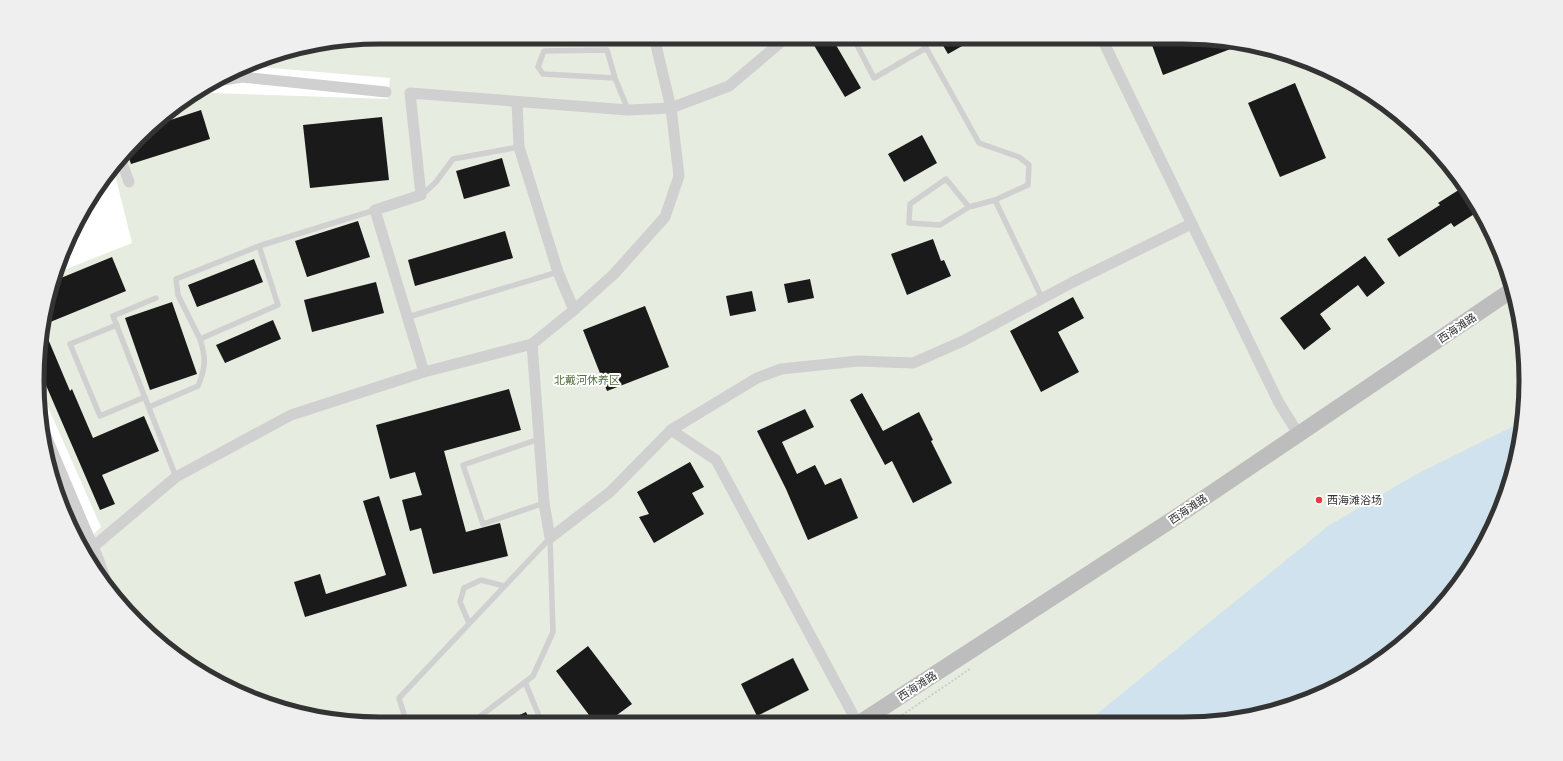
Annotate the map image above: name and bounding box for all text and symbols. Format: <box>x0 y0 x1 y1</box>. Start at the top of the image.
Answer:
street label: 西海滩路 <box>1435 311 1479 346</box>
park label: 北戴河休养区 <box>554 374 620 387</box>
street label: 西海滩路 <box>1166 492 1210 527</box>
place label: 西海滩浴场 <box>1327 494 1382 507</box>
marker: 西海滩浴场 <box>1314 495 1324 505</box>
street label: 西海滩路 <box>895 669 939 704</box>

